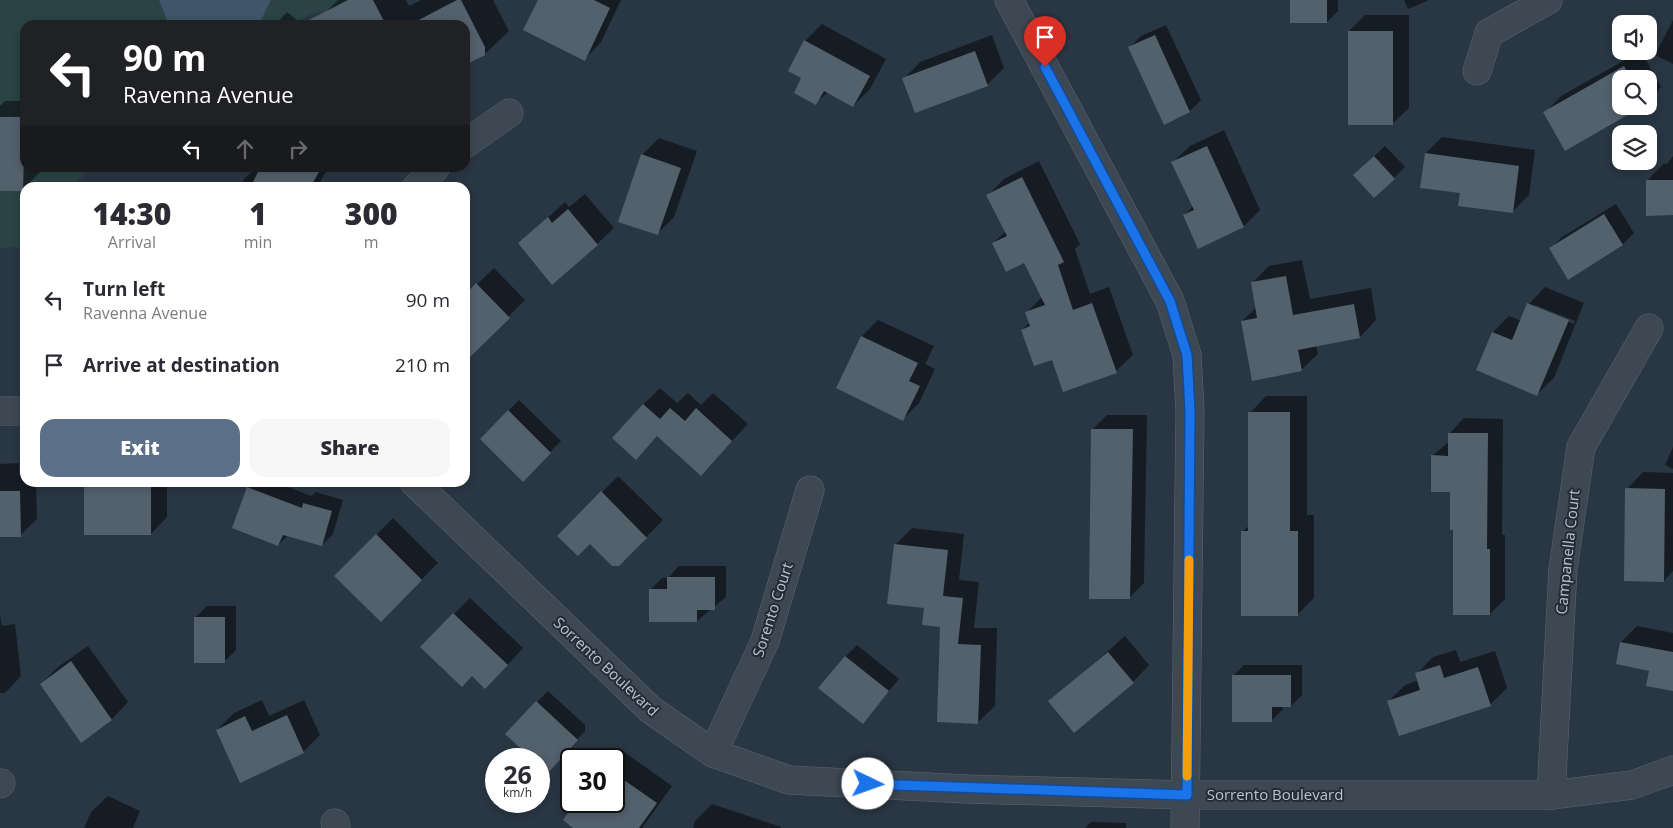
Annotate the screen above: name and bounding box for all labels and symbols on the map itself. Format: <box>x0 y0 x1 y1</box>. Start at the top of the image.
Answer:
pin <box>1024 16 1066 67</box>
street label: Campanella Court <box>1550 488 1584 615</box>
street label: Sorento Court <box>747 560 797 660</box>
street label: Sorrento Boulevard <box>550 612 663 720</box>
speed limit sign: 30 <box>560 748 625 813</box>
position arrow <box>841 757 893 809</box>
street label: Sorrento Boulevard <box>1207 784 1343 804</box>

